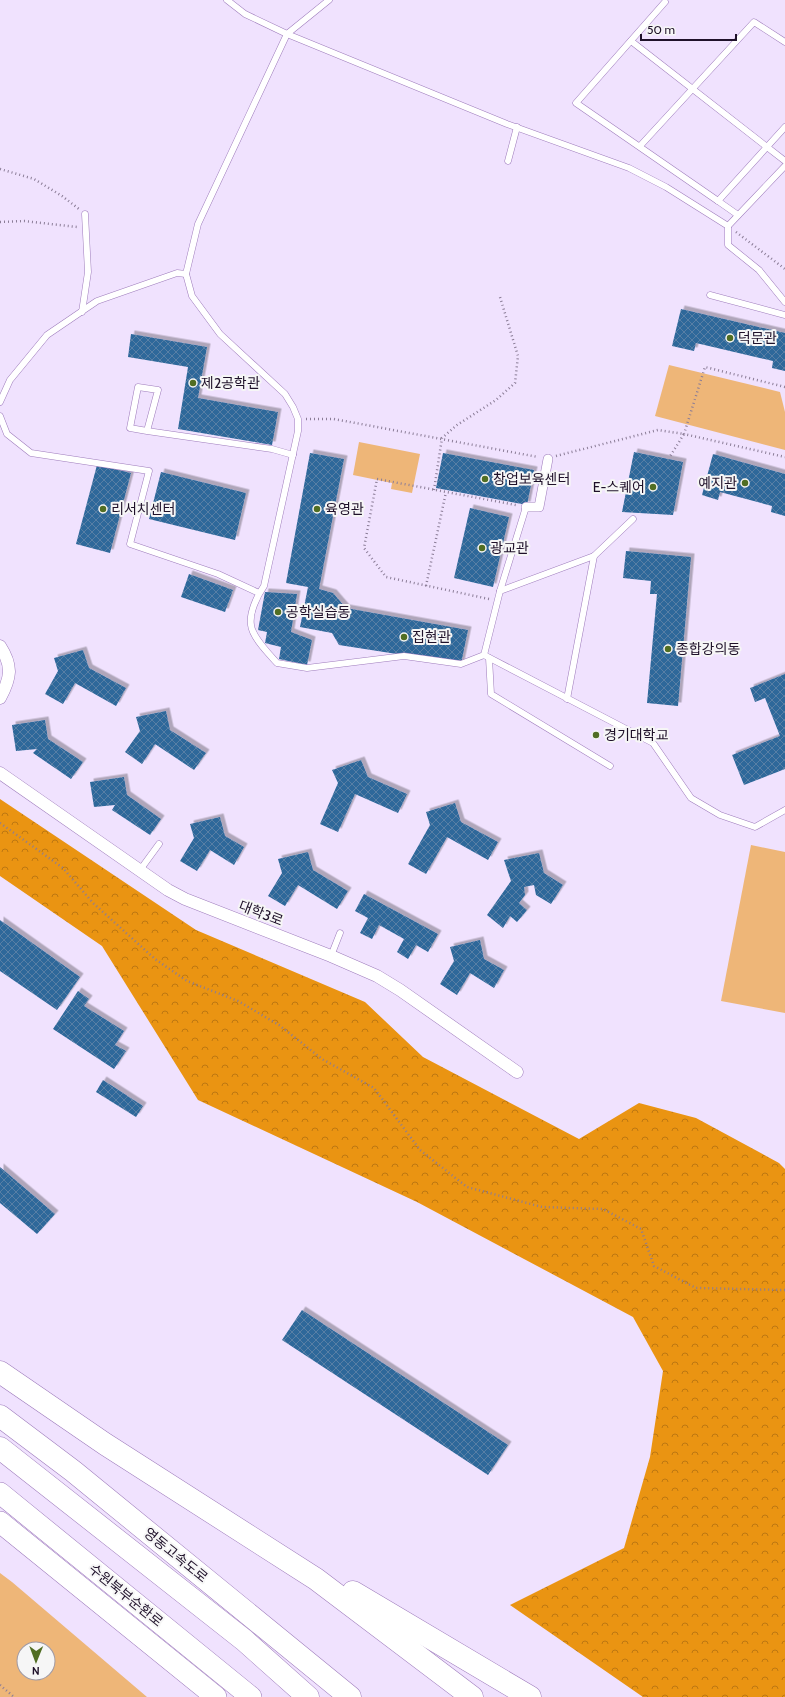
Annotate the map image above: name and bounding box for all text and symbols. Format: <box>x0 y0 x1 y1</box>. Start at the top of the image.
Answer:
scale bar <box>641 16 736 42</box>
text: 50 m <box>647 22 675 37</box>
place label: 덕문관 <box>738 329 777 347</box>
marker: 덕문관 <box>725 333 735 343</box>
place label: 제2공학관 <box>201 374 260 392</box>
marker: 제2공학관 <box>188 378 198 388</box>
place label: 창업보육센터 <box>493 470 570 488</box>
marker: 창업보육센터 <box>480 474 490 484</box>
place label: 예지관 <box>698 474 737 492</box>
place label: E-스퀘어 <box>593 478 645 496</box>
marker: 예지관 <box>740 478 750 488</box>
marker: E-스퀘어 <box>648 482 658 492</box>
place label: 리서치센터 <box>111 500 175 518</box>
place label: 육영관 <box>325 500 364 518</box>
marker: 리서치센터 <box>98 504 108 514</box>
marker: 육영관 <box>312 504 322 514</box>
place label: 광교관 <box>490 539 529 557</box>
marker: 광교관 <box>477 543 487 553</box>
place label: 공학실습동 <box>286 603 351 621</box>
marker: 공학실습동 <box>273 607 283 617</box>
place label: 집현관 <box>412 628 451 646</box>
marker: 집현관 <box>399 632 409 642</box>
place label: 종합강의동 <box>676 640 741 658</box>
marker: 종합강의동 <box>663 644 673 654</box>
place label: 경기대학교 <box>604 726 669 744</box>
marker: 경기대학교 <box>591 730 601 740</box>
street label: 대학3로 <box>236 896 286 930</box>
street label: 영동고속도로 <box>140 1524 212 1586</box>
street label: 수원북부순환로 <box>85 1560 167 1630</box>
north arrow <box>16 1641 56 1681</box>
text: N <box>32 1664 40 1678</box>

